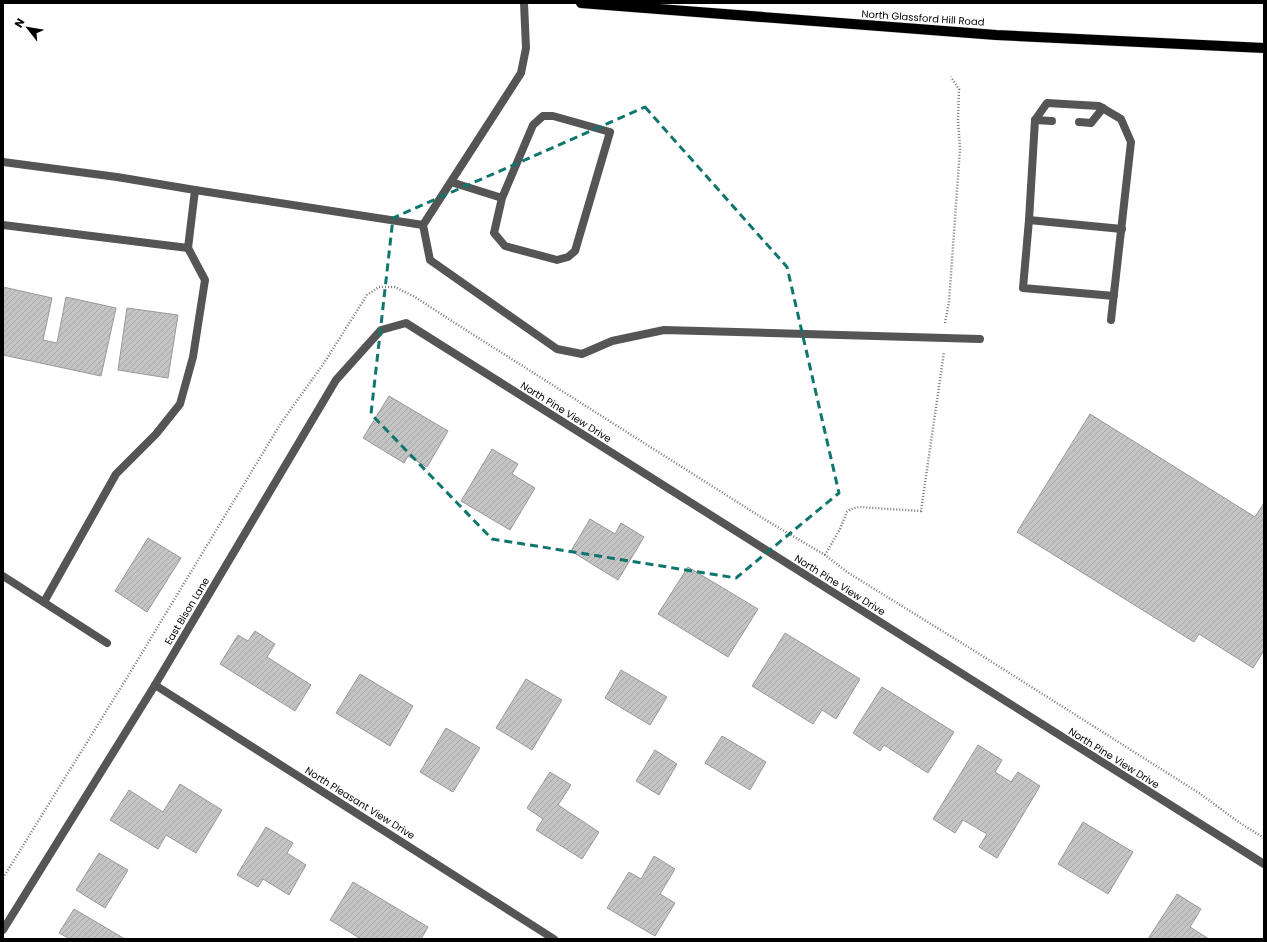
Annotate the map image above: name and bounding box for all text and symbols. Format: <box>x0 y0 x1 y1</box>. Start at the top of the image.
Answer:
street label: North Glassford Hill Road <box>861 6 985 30</box>
north arrow <box>8 8 48 48</box>
text: N <box>10 15 28 31</box>
street label: North Pine View Drive <box>518 378 614 446</box>
street label: North Pine View Drive <box>792 551 888 619</box>
street label: East Bison Lane <box>161 574 213 648</box>
street label: North Pine View Drive <box>1066 724 1162 792</box>
street label: North Pleasant View Drive <box>302 763 418 843</box>

